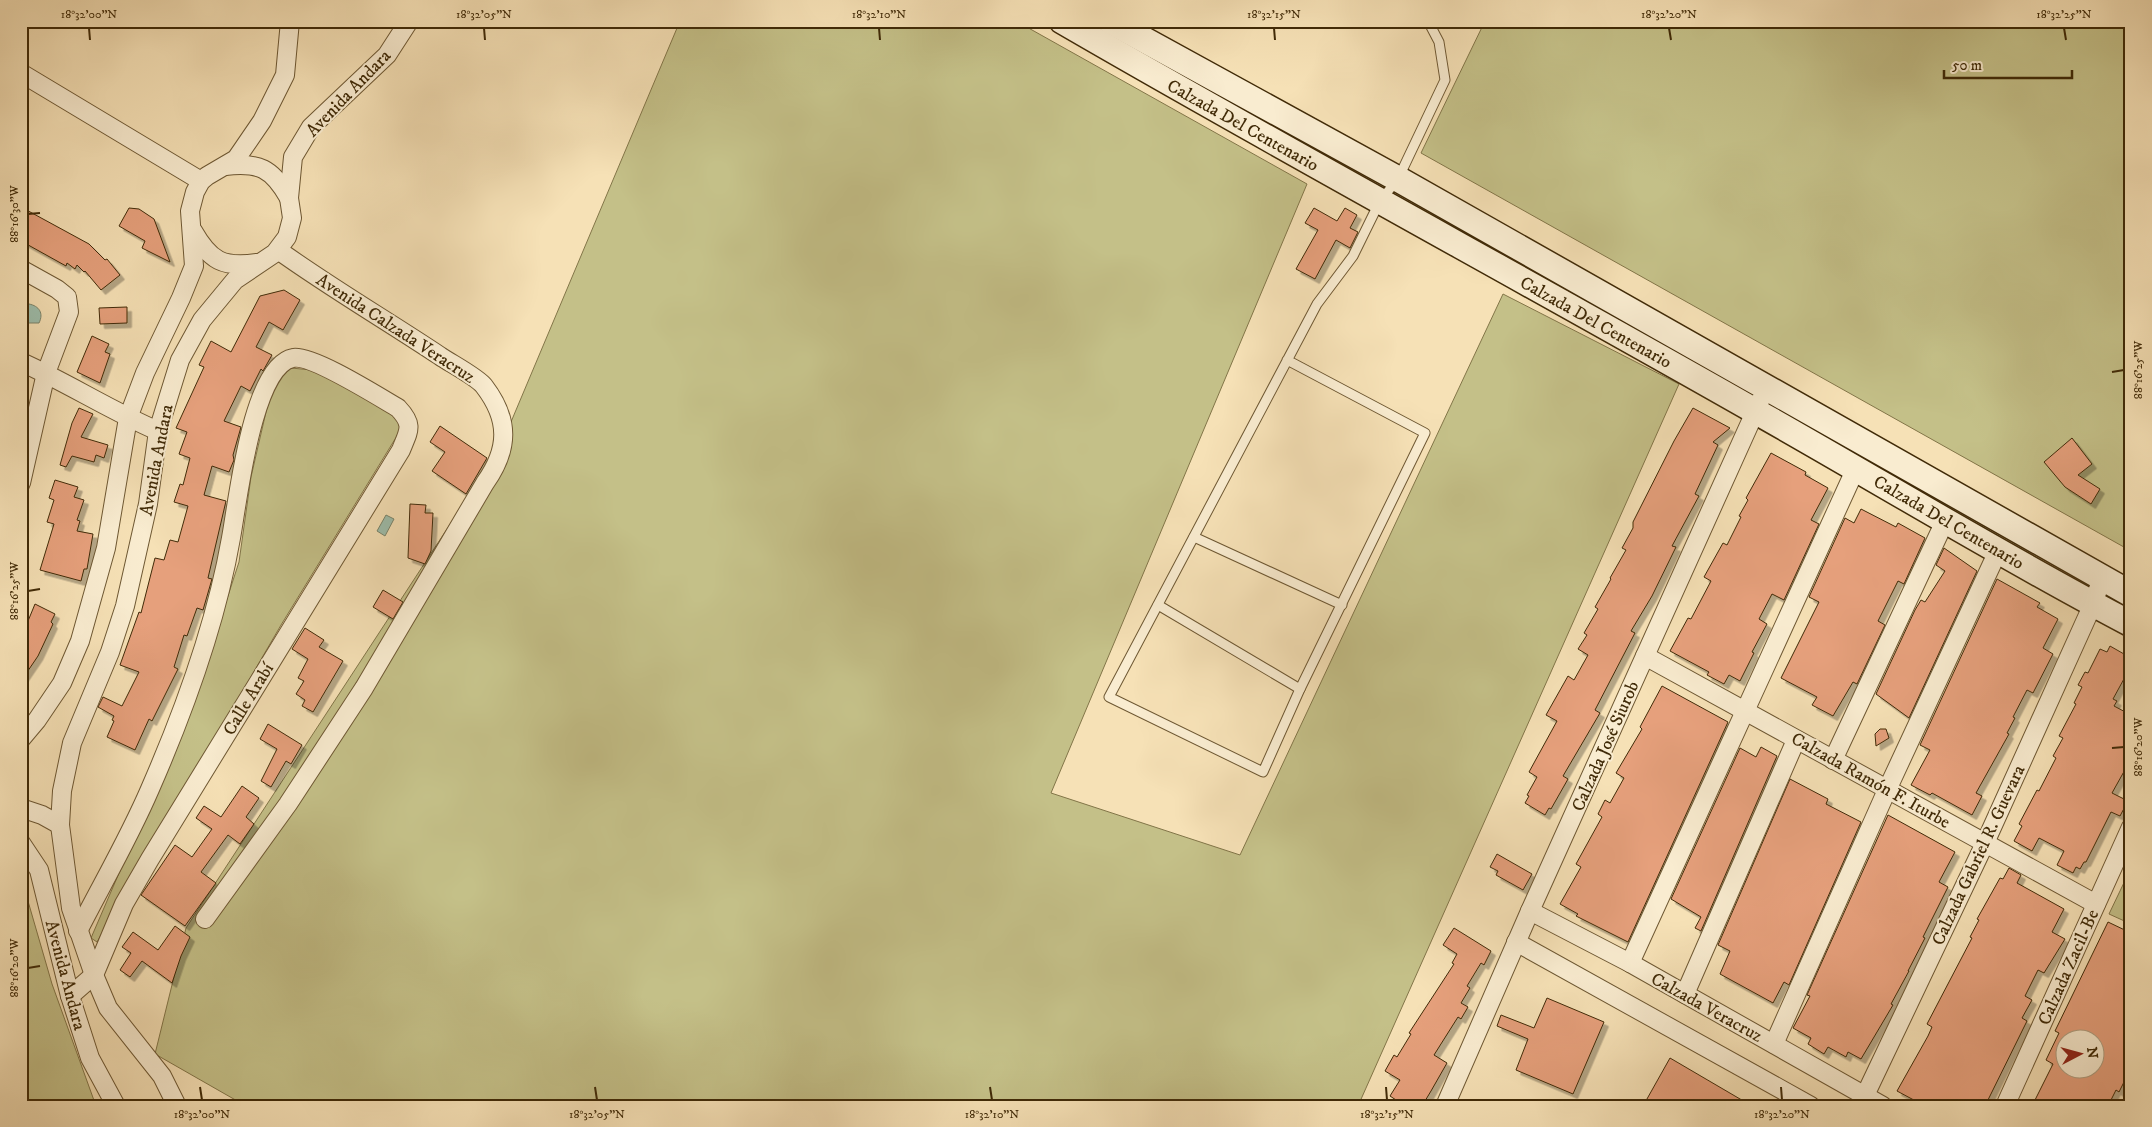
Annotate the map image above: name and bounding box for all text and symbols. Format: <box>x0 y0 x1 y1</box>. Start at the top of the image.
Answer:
text: 18°32'00"N <box>61 7 117 22</box>
text: 18°32'05"N <box>456 7 512 22</box>
text: 18°32'10"N <box>852 7 906 22</box>
text: 18°32'15"N <box>1247 7 1301 22</box>
text: 18°32'20"N <box>1641 7 1697 22</box>
text: 18°32'25"N <box>2036 7 2092 22</box>
street label: Avenida Andara <box>302 45 396 142</box>
scale bar <box>1944 48 2072 80</box>
text: 50 m <box>1952 56 1982 75</box>
street label: Calzada Del Centenario <box>1163 75 1322 177</box>
text: 88°16'30"W <box>7 184 22 243</box>
street label: Avenida Calzada Veracruz <box>312 269 479 389</box>
street label: Calzada Del Centenario <box>1516 272 1675 374</box>
text: 88°16'25"W <box>2131 340 2146 399</box>
street label: Avenida Andara <box>135 402 179 518</box>
street label: Calzada Del Centenario <box>1869 471 2028 575</box>
text: 88°16'25"W <box>7 561 22 620</box>
street label: Calle Arabí <box>219 658 280 740</box>
street label: Calzada José Siurob <box>1567 678 1645 815</box>
text: 88°16'20"W <box>2131 717 2146 776</box>
street label: Calzada Ramón F. Iturbe <box>1787 728 1954 834</box>
street label: Calzada Gabriel R. Guevara <box>1927 761 2031 949</box>
street label: Calzada Zacil-Be <box>2034 906 2104 1029</box>
street label: Avenida Andara <box>40 918 90 1033</box>
text: 88°16'20"W <box>7 938 22 997</box>
street label: Calzada Veracruz <box>1647 968 1766 1048</box>
north arrow <box>2054 1030 2104 1080</box>
text: N <box>2082 1046 2102 1060</box>
text: 18°32'00"N <box>174 1107 230 1122</box>
text: 18°32'05"N <box>569 1107 625 1122</box>
text: 18°32'10"N <box>965 1107 1019 1122</box>
text: 18°32'15"N <box>1360 1107 1414 1122</box>
text: 18°32'20"N <box>1754 1107 1810 1122</box>

